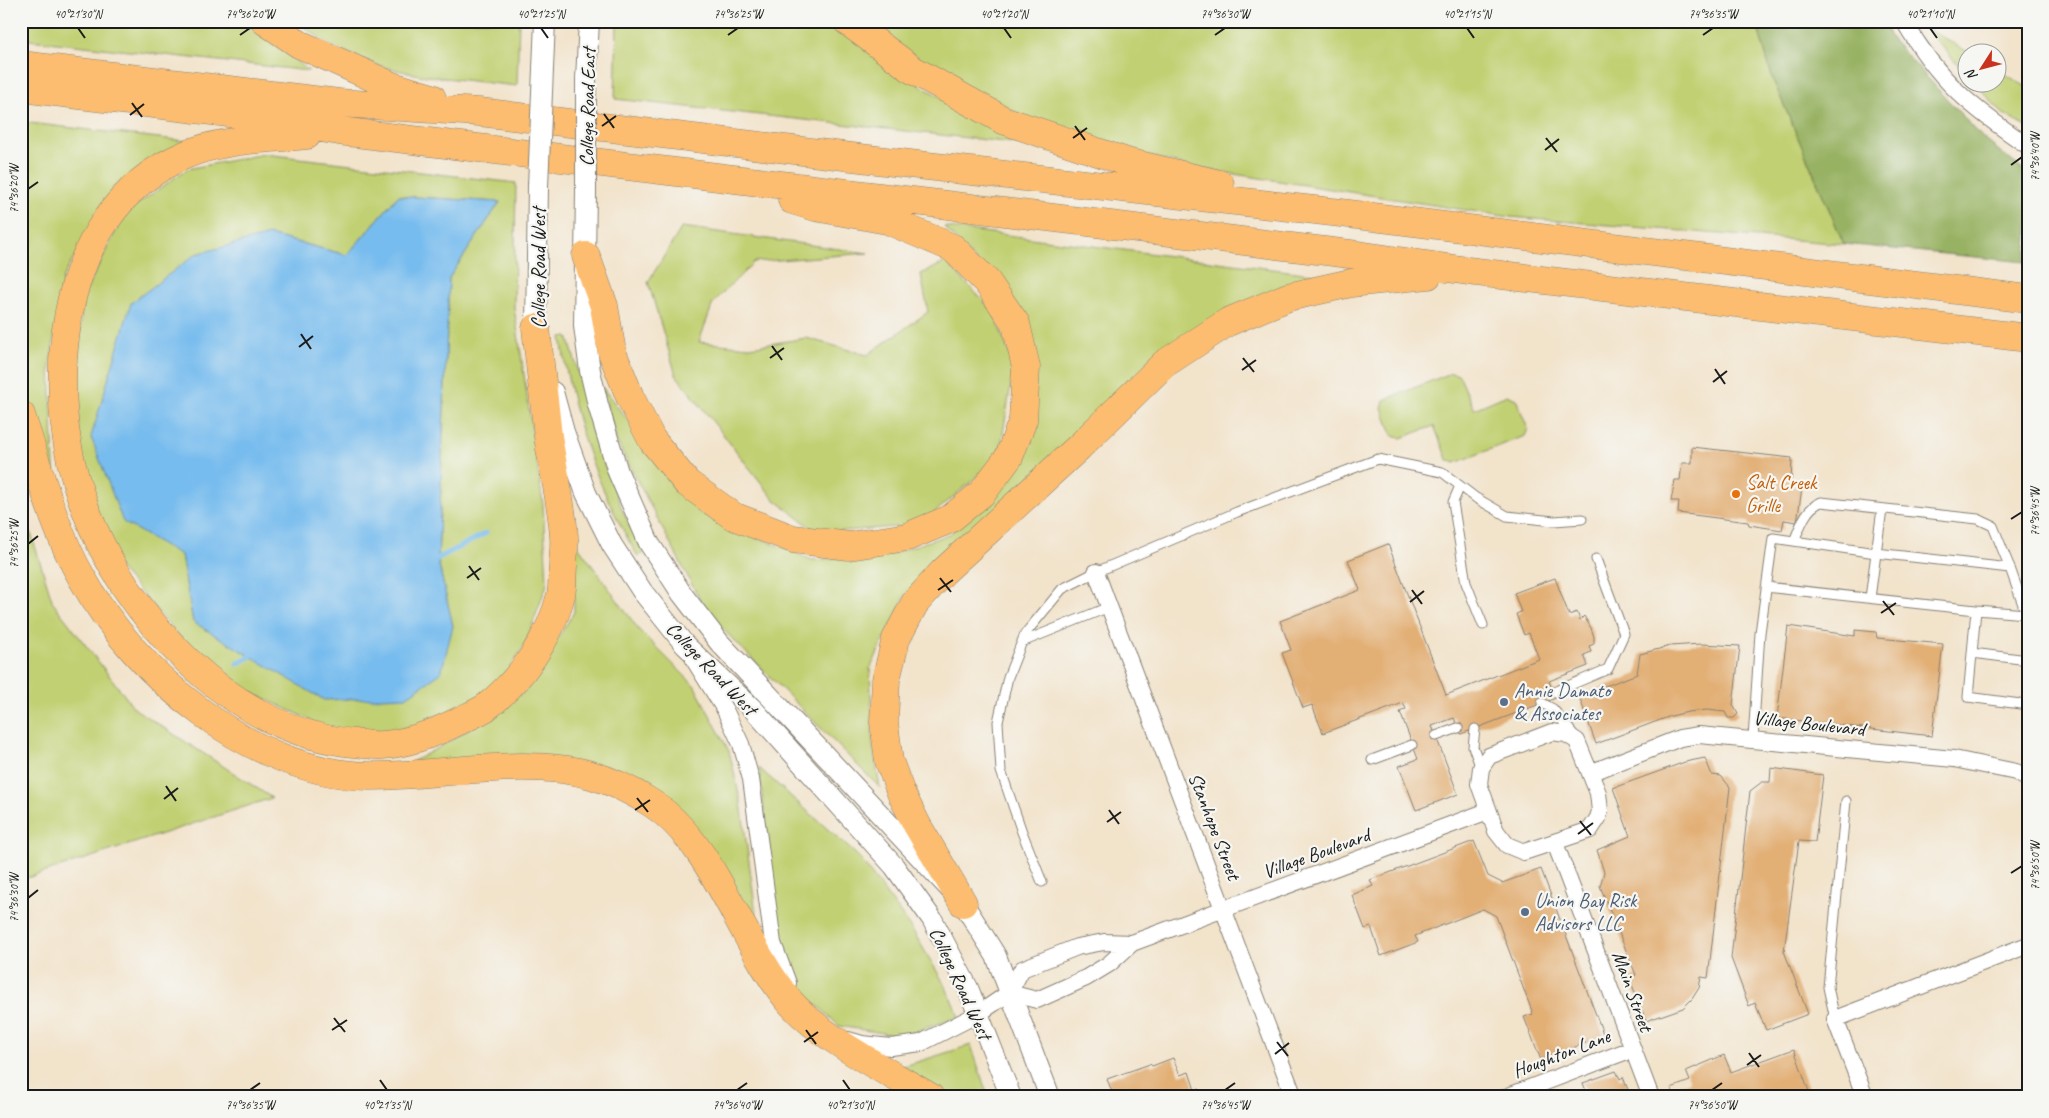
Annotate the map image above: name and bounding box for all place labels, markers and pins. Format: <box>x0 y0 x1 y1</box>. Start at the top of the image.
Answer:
place label: Salt Creek Grille <box>1746 470 1818 518</box>
marker: Salt Creek Grille <box>1730 488 1742 500</box>
place label: Annie Damato & Associates <box>1514 678 1612 726</box>
marker: Annie Damato & Associates <box>1498 696 1510 708</box>
place label: Union Bay Risk Advisors LLC <box>1535 888 1638 936</box>
marker: Union Bay Risk Advisors LLC <box>1519 906 1531 918</box>

